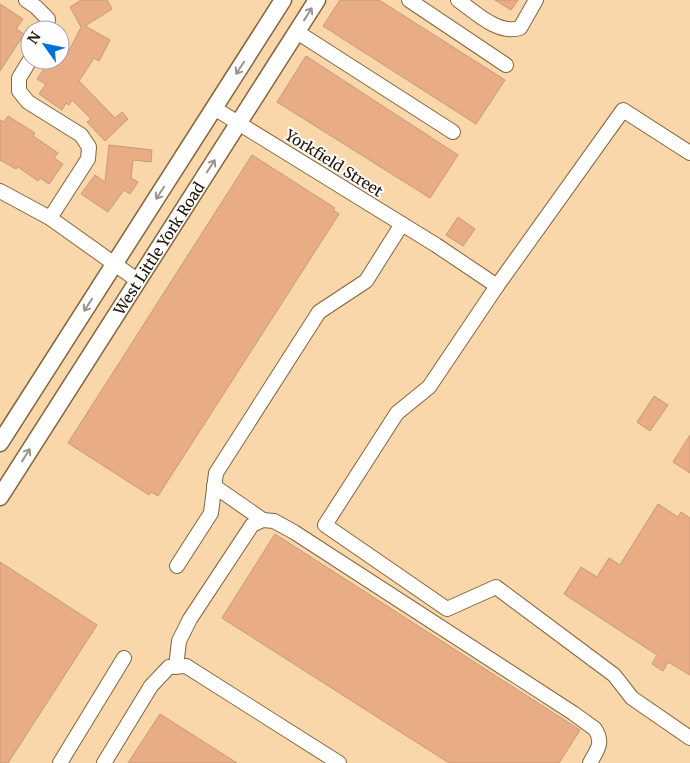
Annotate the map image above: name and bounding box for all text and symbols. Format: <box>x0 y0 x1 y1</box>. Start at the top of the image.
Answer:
one-way arrow <box>303 8 313 22</box>
north arrow <box>20 20 70 70</box>
text: N <box>24 28 45 47</box>
one-way arrow <box>235 61 245 75</box>
street label: Yorkfield Street <box>281 125 387 201</box>
one-way arrow <box>206 159 216 173</box>
street label: West Little York Road <box>109 178 208 319</box>
one-way arrow <box>154 185 164 199</box>
one-way arrow <box>83 298 93 312</box>
one-way arrow <box>21 449 31 463</box>

